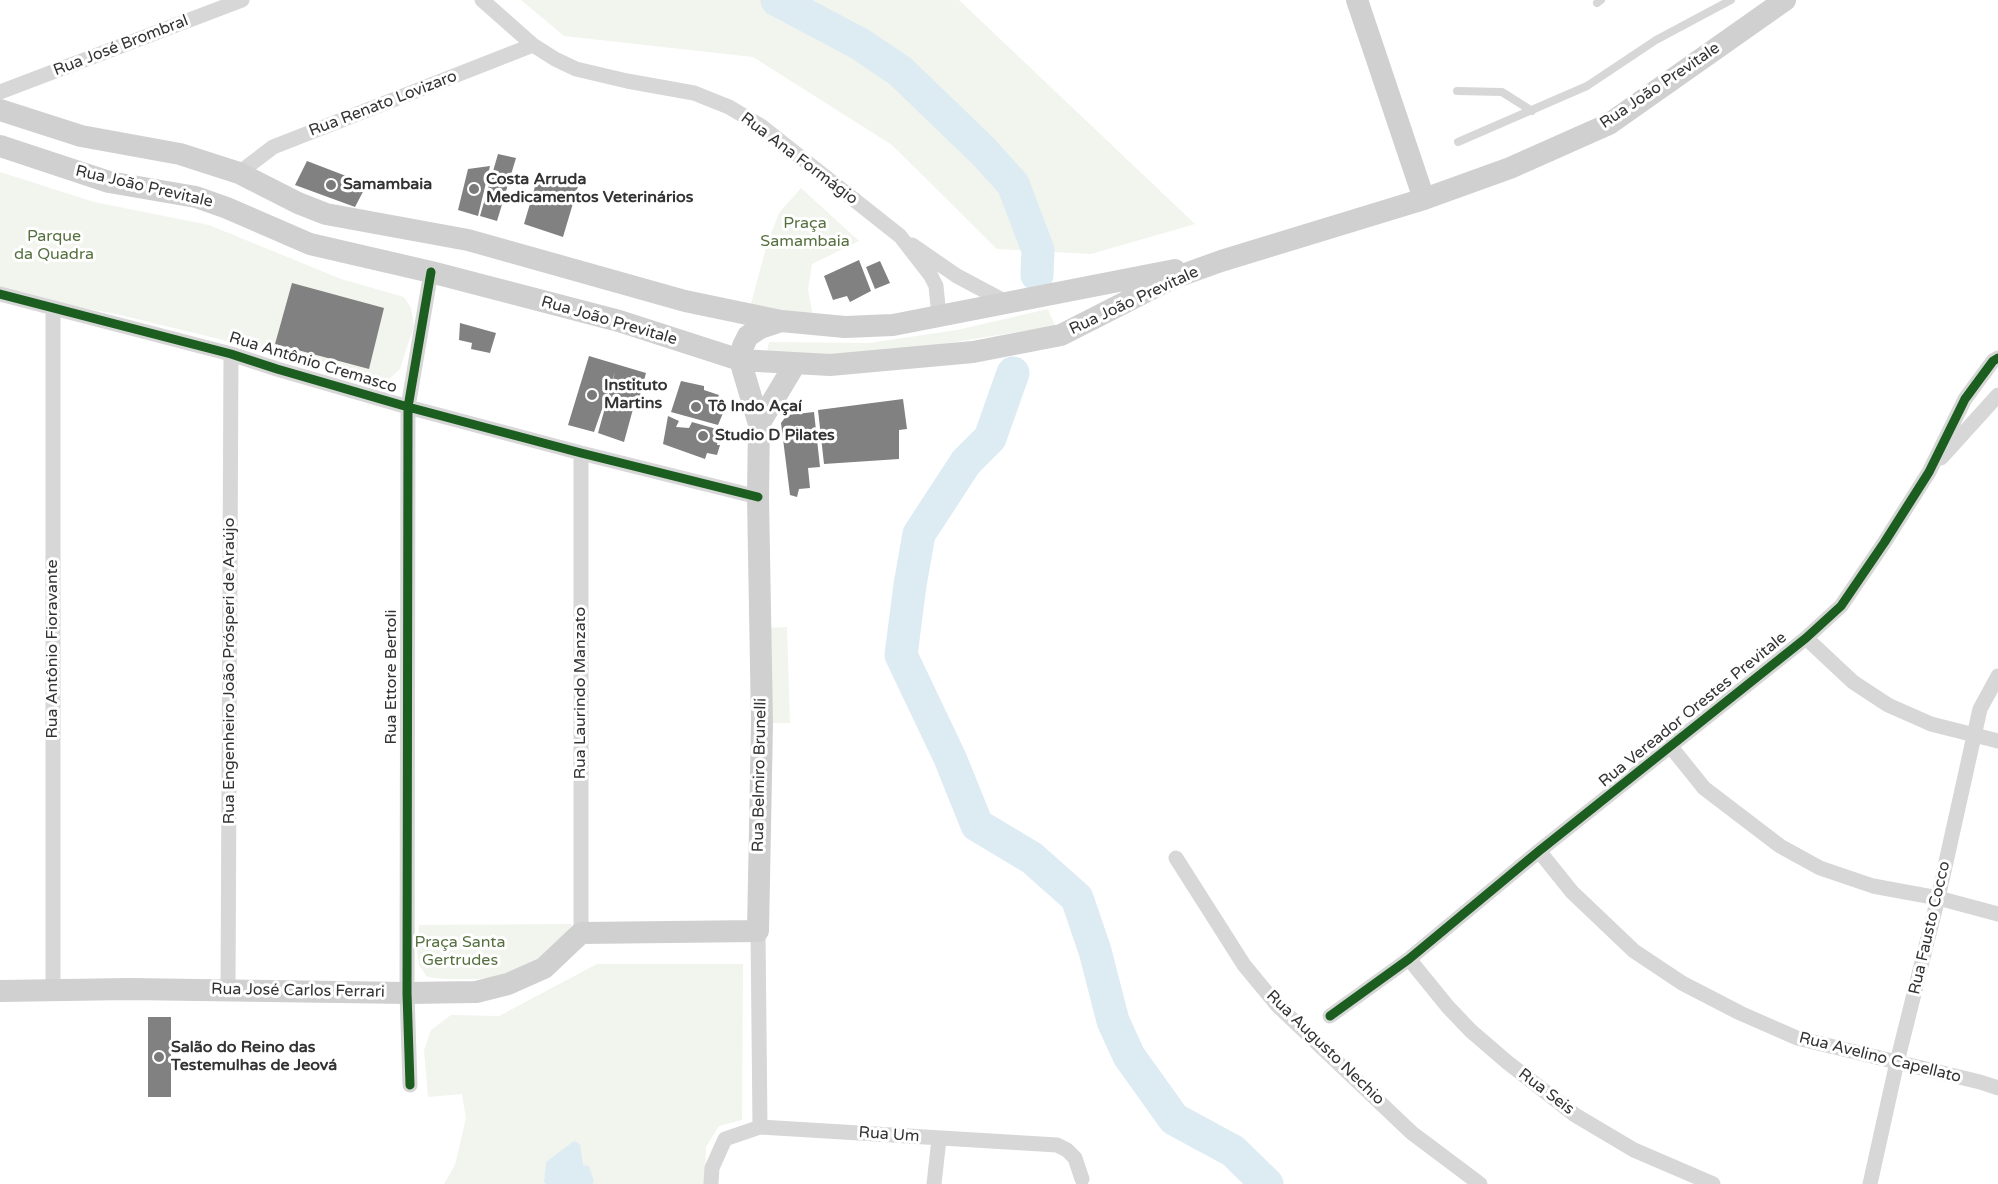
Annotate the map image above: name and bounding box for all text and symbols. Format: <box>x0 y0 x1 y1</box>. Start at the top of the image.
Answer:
street label: Rua José Brombral <box>51 11 191 81</box>
street label: Rua João Previtale <box>1596 39 1724 133</box>
street label: Rua Renato Lovizaro <box>306 67 460 141</box>
street label: Rua Ana Formágio <box>737 109 861 209</box>
street label: Rua João Previtale <box>73 162 215 212</box>
place label: Costa Arruda Medicamentos Veterinários <box>486 170 693 208</box>
place label: Samambaia <box>343 175 432 195</box>
marker: Samambaia <box>324 178 338 192</box>
marker: Costa Arruda Medicamentos Veterinários <box>467 182 481 196</box>
park label: Praça Samambaia <box>760 214 850 252</box>
park label: Parque da Quadra <box>14 227 94 265</box>
street label: Rua João Previtale <box>1066 263 1202 339</box>
street label: Rua João Previtale <box>539 292 679 350</box>
street label: Rua Antônio Cremasco <box>227 328 399 398</box>
place label: Instituto Martins <box>604 376 667 414</box>
marker: Instituto Martins <box>585 388 599 402</box>
place label: Tô Indo Açaí <box>708 397 802 417</box>
marker: Tô Indo Açaí <box>689 400 703 414</box>
place label: Studio D Pilates <box>715 426 835 446</box>
marker: Studio D Pilates <box>696 429 710 443</box>
street label: Rua Engenheiro João Prósperi de Araújo <box>220 518 240 824</box>
street label: Rua Antônio Fioravante <box>43 559 63 739</box>
street label: Rua Laurindo Manzato <box>571 607 591 779</box>
street label: Rua Ettore Bertoli <box>382 609 402 745</box>
street label: Rua Vereador Orestes Previtale <box>1595 628 1791 792</box>
street label: Rua Belmiro Brunelli <box>749 698 771 852</box>
street label: Rua Fausto Cocco <box>1905 859 1955 997</box>
park label: Praça Santa Gertrudes <box>415 933 505 971</box>
street label: Rua José Carlos Ferrari <box>211 980 385 1002</box>
street label: Rua Augusto Nechio <box>1262 987 1388 1109</box>
street label: Rua Avelino Capellato <box>1797 1029 1963 1087</box>
place label: Salão do Reino das Testemulhas de Jeová <box>171 1038 337 1076</box>
marker: Salão do Reino das Testemulhas de Jeová <box>152 1050 166 1064</box>
street label: Rua Seis <box>1514 1065 1578 1119</box>
street label: Rua Um <box>858 1123 920 1147</box>

